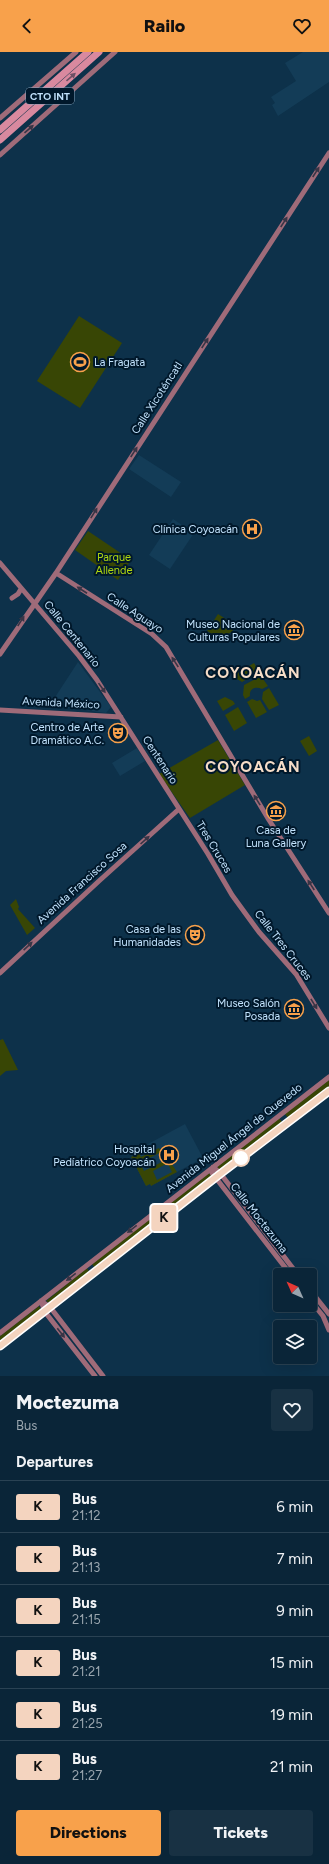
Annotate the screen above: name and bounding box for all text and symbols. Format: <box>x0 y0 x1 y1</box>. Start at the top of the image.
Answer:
icon: back <box>16 15 38 37</box>
text: Railo <box>144 15 185 37</box>
icon: heart <box>291 15 313 37</box>
one-way arrow <box>66 72 76 81</box>
road number: CTO INT <box>26 88 74 104</box>
one-way arrow <box>25 125 34 134</box>
one-way arrow <box>313 166 320 178</box>
one-way arrow <box>280 216 288 227</box>
one-way arrow <box>201 338 209 349</box>
sports icon: La Fragata <box>69 351 91 373</box>
place label: La Fragata <box>94 356 145 369</box>
street label: Calle Xicoténcatl <box>129 360 185 436</box>
one-way arrow <box>130 446 137 458</box>
one-way arrow <box>90 508 98 518</box>
hospital icon: Clínica Coyoacán <box>241 518 263 540</box>
place label: Clínica Coyoacán <box>153 523 238 536</box>
park label: Parque Allende <box>96 551 132 577</box>
one-way arrow <box>77 586 87 594</box>
street label: Calle Aguayo <box>104 590 166 636</box>
street label: Calle Centenario <box>41 598 103 670</box>
one-way arrow <box>18 615 25 627</box>
place label: Museo Nacional de Culturas Populares <box>186 618 280 644</box>
museum icon: Museo Nacional de Culturas Populares <box>283 619 305 641</box>
one-way arrow <box>172 656 179 668</box>
district label: COYOACÁN <box>205 664 301 682</box>
one-way arrow <box>98 683 106 693</box>
street label: Avenida México <box>22 694 100 712</box>
place label: Centro de Arte Dramático A.C. <box>30 721 104 747</box>
theatre icon: Centro de Arte Dramático A.C. <box>107 722 129 744</box>
street label: Centenario <box>140 734 180 786</box>
district label: COYOACÁN <box>205 758 301 776</box>
one-way arrow <box>253 795 261 805</box>
museum icon: Casa de Luna Gallery <box>265 800 287 822</box>
street label: Tres Cruces <box>193 819 235 875</box>
place label: Casa de Luna Gallery <box>246 824 307 850</box>
one-way arrow <box>140 835 150 844</box>
street label: Avenida Francisco Sosa <box>34 839 130 927</box>
one-way arrow <box>307 879 314 891</box>
street label: Calle Tres Cruces <box>252 907 314 983</box>
place label: Casa de las Humanidades <box>113 923 181 949</box>
theatre icon: Casa de las Humanidades <box>184 924 206 946</box>
one-way arrow <box>23 942 33 951</box>
place label: Museo Salón Posada <box>217 997 280 1023</box>
museum icon: Museo Salón Posada <box>283 998 305 1020</box>
one-way arrow <box>310 999 318 1009</box>
street label: Avenida Miguel Ángel de Quevedo <box>163 1081 305 1195</box>
place label: Hospital Pedíatrico Coyoacán <box>53 1143 155 1169</box>
hospital icon: Hospital Pedíatrico Coyoacán <box>158 1144 180 1166</box>
unlabelled marker <box>232 1149 250 1167</box>
street label: Calle Moctezuma <box>228 1180 290 1256</box>
line badge: K <box>151 1205 177 1231</box>
text: K <box>159 1209 169 1226</box>
one-way arrow <box>127 1225 138 1233</box>
north arrow <box>273 1268 317 1312</box>
map controls <box>273 1268 317 1364</box>
one-way arrow <box>66 1273 77 1281</box>
button: layers <box>273 1320 317 1364</box>
one-way arrow <box>57 1328 66 1339</box>
button: heart <box>271 1389 313 1431</box>
text: Moctezuma <box>16 1391 119 1414</box>
text: Bus <box>16 1418 37 1433</box>
text: Departures <box>16 1453 93 1471</box>
text: Bus <box>72 1490 97 1508</box>
text: K <box>33 1498 43 1515</box>
text: 6 min <box>276 1498 313 1516</box>
text: 21:12 <box>72 1508 101 1523</box>
text: Bus <box>72 1542 97 1560</box>
text: K <box>33 1550 43 1567</box>
text: 7 min <box>277 1550 313 1568</box>
text: 21:13 <box>72 1560 100 1575</box>
text: Bus <box>72 1594 97 1612</box>
text: K <box>33 1602 43 1619</box>
text: 9 min <box>276 1602 313 1620</box>
text: 21:15 <box>72 1612 101 1627</box>
text: Bus <box>72 1646 97 1664</box>
text: K <box>33 1654 43 1671</box>
text: 15 min <box>270 1654 313 1672</box>
text: 21:21 <box>72 1664 101 1679</box>
text: Bus <box>72 1698 97 1716</box>
text: K <box>33 1706 43 1723</box>
text: 19 min <box>270 1706 313 1724</box>
text: 21:25 <box>72 1716 103 1731</box>
text: Bus <box>72 1750 97 1768</box>
text: K <box>33 1758 43 1775</box>
text: 21 min <box>270 1758 313 1776</box>
text: 21:27 <box>72 1768 102 1783</box>
button: Directions <box>16 1810 161 1856</box>
button: Tickets <box>169 1810 313 1856</box>

